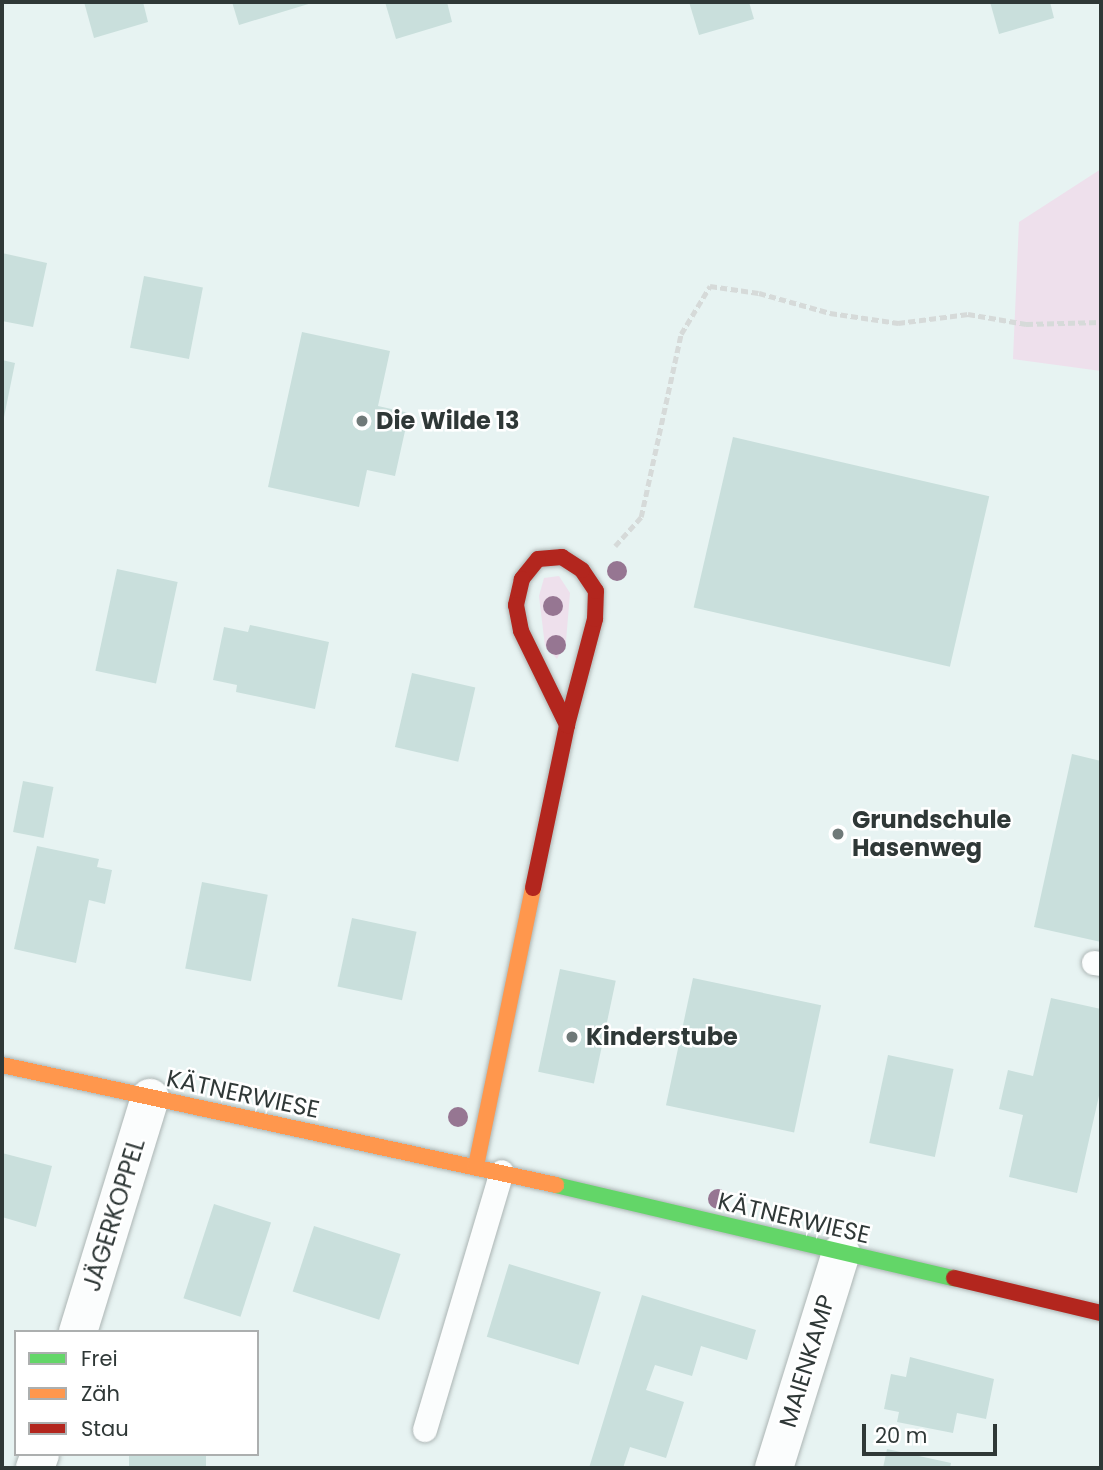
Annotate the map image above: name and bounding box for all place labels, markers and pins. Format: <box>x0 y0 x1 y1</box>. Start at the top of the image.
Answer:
place label: Die Wilde 13 <box>376 407 520 435</box>
marker: Die Wilde 13 <box>354 413 370 429</box>
place label: Grundschule Hasenweg <box>852 806 1011 862</box>
marker: Grundschule Hasenweg <box>830 826 846 842</box>
place label: Kinderstube <box>586 1023 738 1051</box>
marker: Kinderstube <box>564 1029 580 1045</box>

